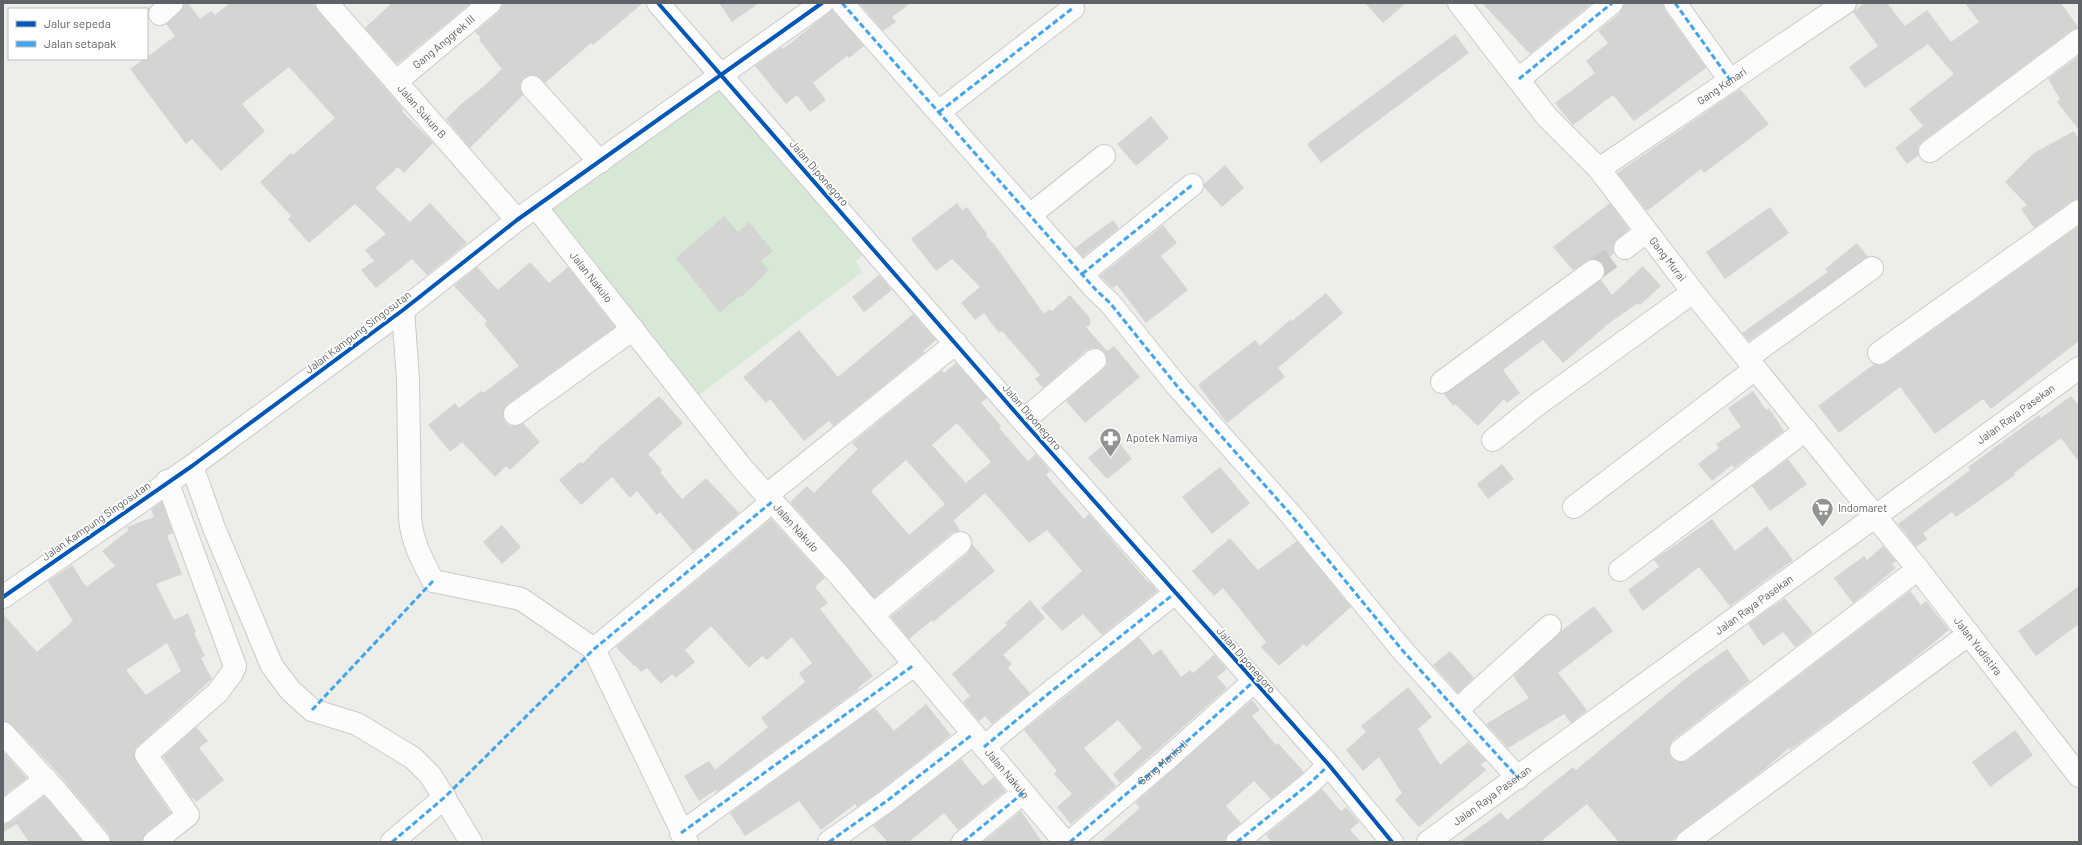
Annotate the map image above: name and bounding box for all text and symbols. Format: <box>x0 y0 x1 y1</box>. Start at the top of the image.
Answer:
legend <box>8 8 148 60</box>
street label: Gang Anggrek III <box>410 12 477 71</box>
text: Jalur sepeda <box>44 16 111 30</box>
text: Jalan setapak <box>44 36 116 50</box>
street label: Gang Kenari <box>1694 64 1749 107</box>
street label: Jalan Sukun B <box>395 81 449 141</box>
street label: Jalan Diponegoro <box>787 137 852 208</box>
street label: Gang Murai <box>1647 234 1690 284</box>
street label: Jalan Nakulo <box>567 248 616 305</box>
street label: Jalan Kampung Singosutan <box>302 287 413 376</box>
street label: Jalan Diponegoro <box>1000 381 1065 452</box>
street label: Jalan Raya Pasekan <box>1974 381 2057 446</box>
pharmacy icon: Apotek Namiya <box>1097 425 1123 458</box>
place label: Apotek Namiya <box>1126 431 1198 444</box>
street label: Jalan Kampung Singosutan <box>39 478 153 563</box>
supermarket icon: Indomaret <box>1810 495 1836 528</box>
street label: Jalan Nakulo <box>771 500 822 554</box>
place label: Indomaret <box>1838 501 1887 514</box>
street label: Jalan Raya Pasekan <box>1712 572 1795 637</box>
street label: Jalan Yudistira <box>1952 614 2005 678</box>
street label: Jalan Diponegoro <box>1214 624 1279 695</box>
street label: Gang Manis II <box>1135 737 1190 787</box>
street label: Jalan Nakulo <box>983 746 1032 801</box>
street label: Jalan Raya Pasekan <box>1450 762 1533 828</box>

